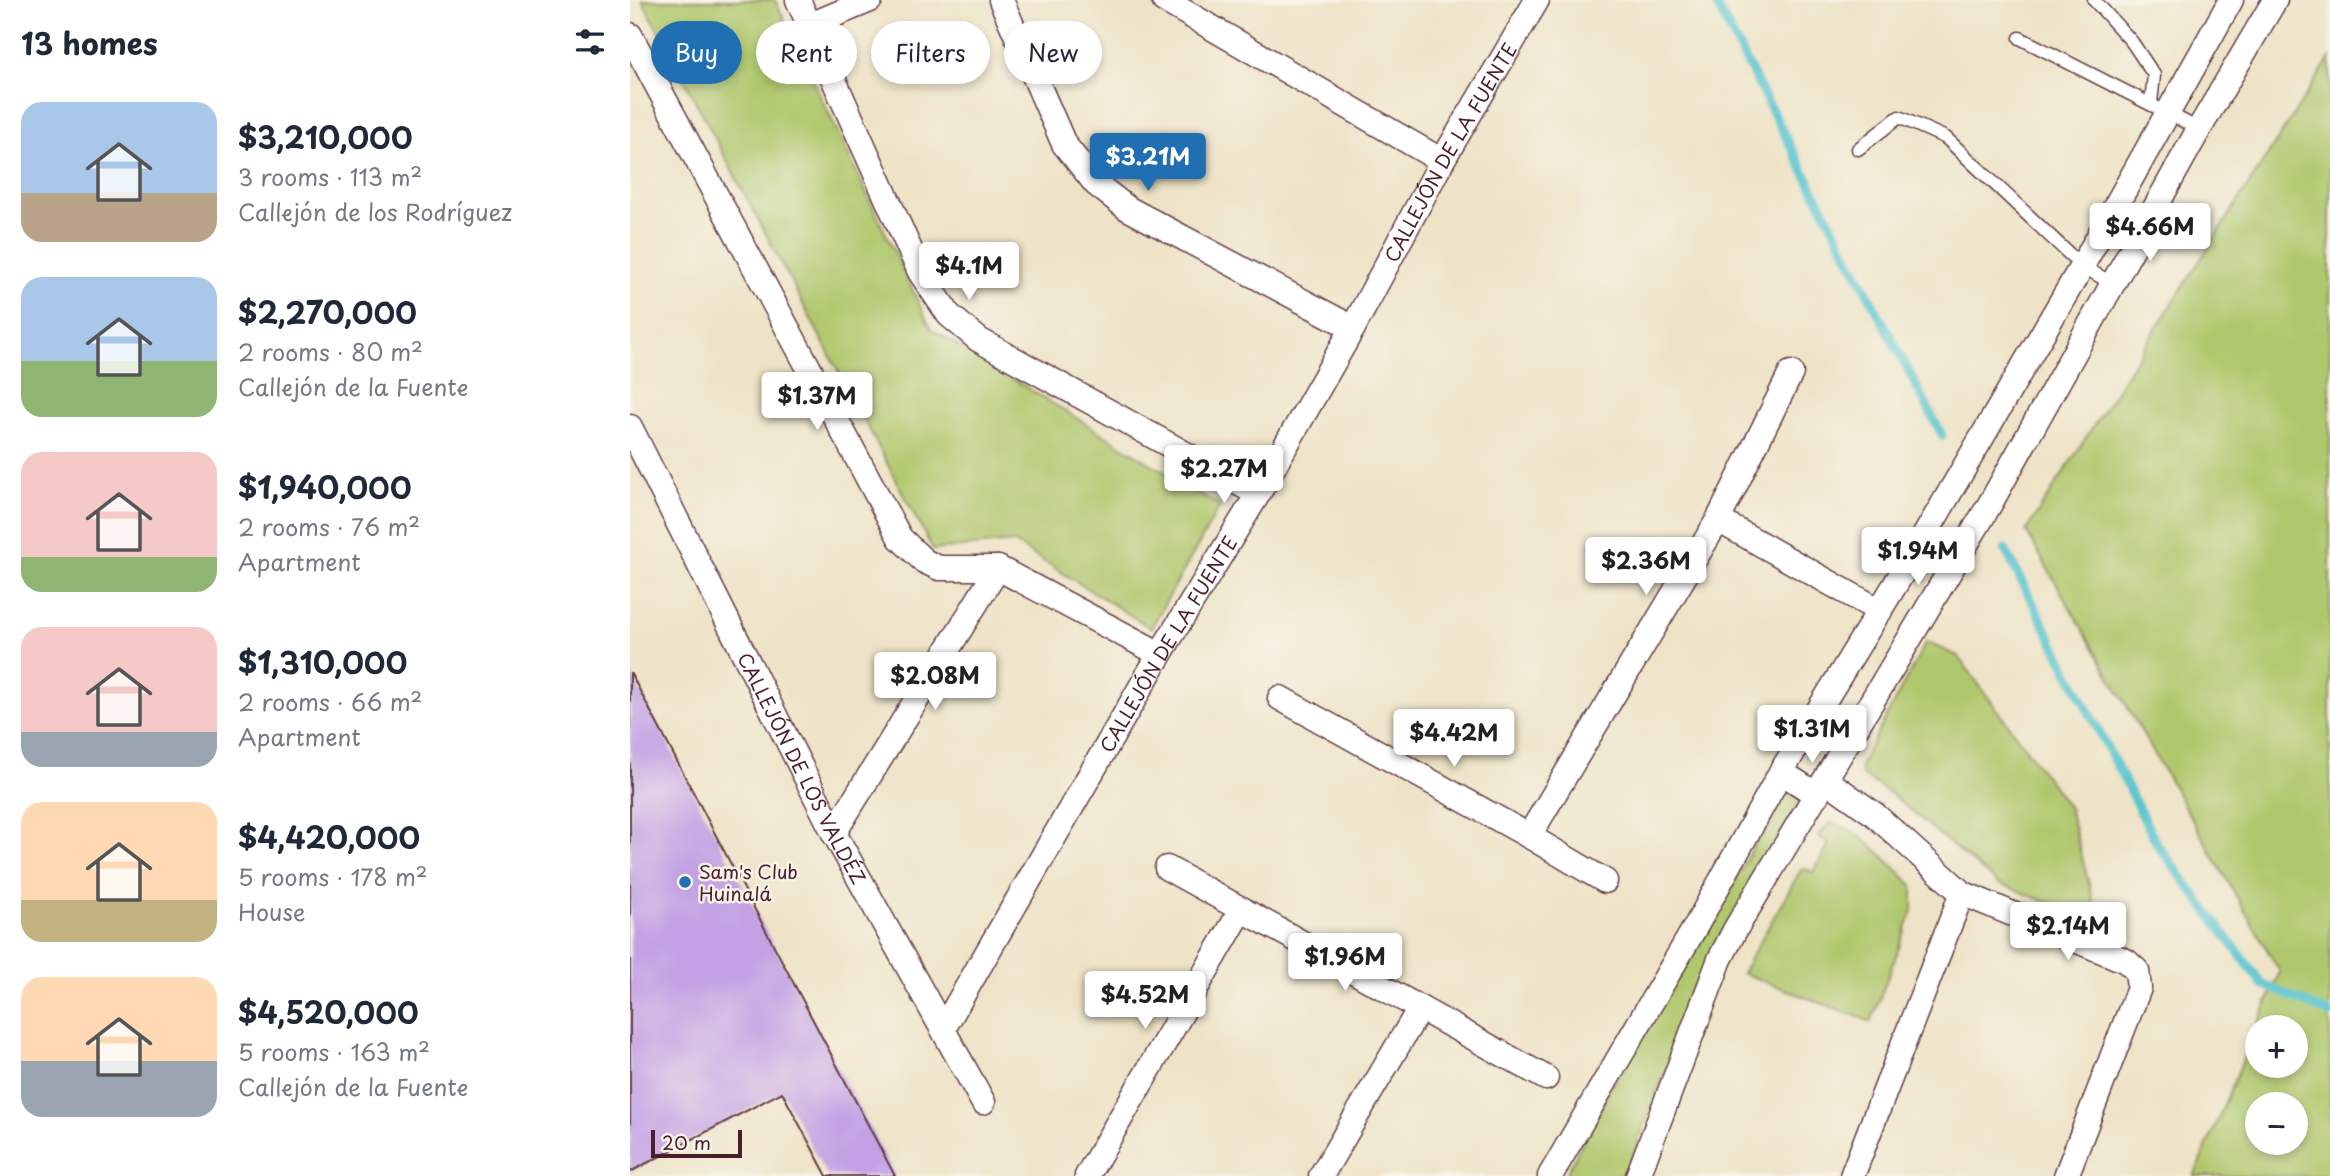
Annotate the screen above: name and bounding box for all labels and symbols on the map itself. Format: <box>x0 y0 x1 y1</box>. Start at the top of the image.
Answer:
street label: CALLEJÓN DE LA FUENTE <box>1377 37 1523 267</box>
pin: $3.21M <box>1091 134 1205 193</box>
pin: $4.66M <box>2093 204 2207 263</box>
pin: $4.1M <box>920 243 1018 302</box>
pin: $1.37M <box>760 372 874 432</box>
pin: $2.27M <box>1167 446 1281 505</box>
pin: $1.94M <box>1861 528 1975 587</box>
street label: CALLEJÓN DE LA FUENTE <box>1092 530 1243 757</box>
pin: $2.36M <box>1589 538 1703 597</box>
street label: CALLEJÓN DE LOS VALDÉZ <box>731 647 873 889</box>
pin: $2.08M <box>878 652 992 712</box>
pin: $1.31M <box>1755 706 1869 765</box>
pin: $4.42M <box>1397 710 1511 769</box>
place label: Sam's Club Huinalá <box>699 857 798 907</box>
marker: Sam's Club Huinalá <box>677 874 693 890</box>
pin: $2.14M <box>2011 902 2125 962</box>
pin: $1.96M <box>1288 934 1402 993</box>
pin: $4.52M <box>1088 972 1202 1031</box>
scale bar <box>651 1127 742 1159</box>

